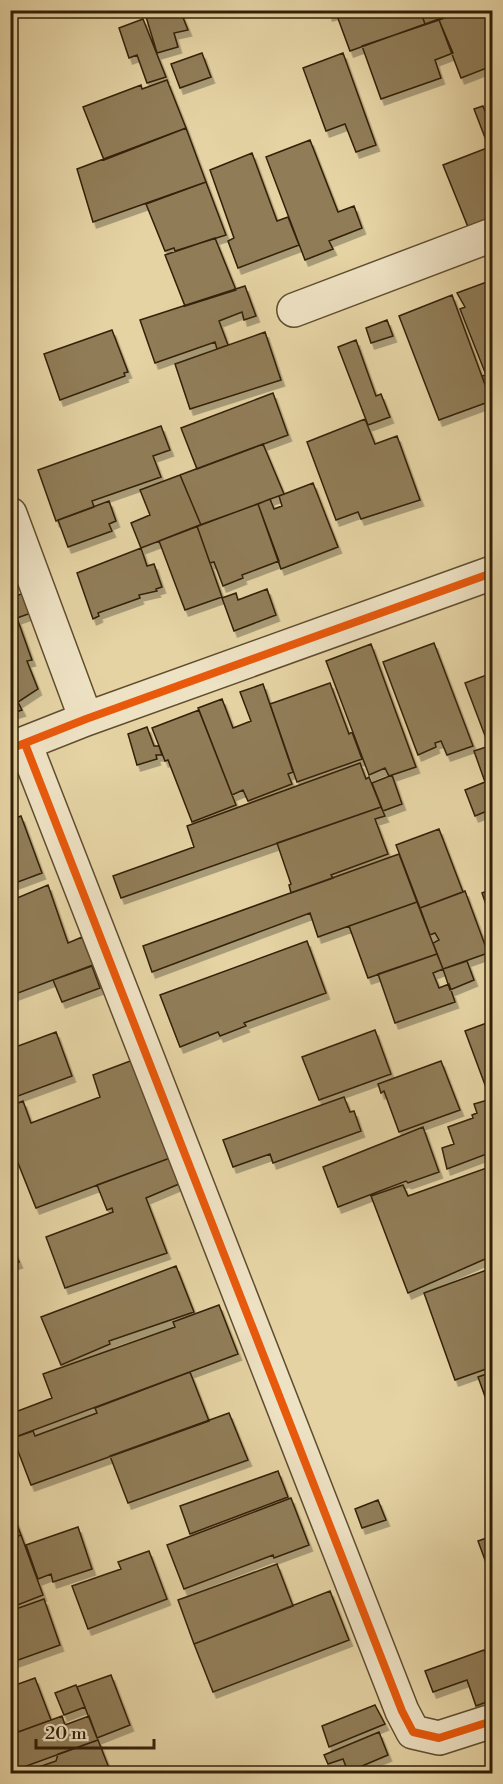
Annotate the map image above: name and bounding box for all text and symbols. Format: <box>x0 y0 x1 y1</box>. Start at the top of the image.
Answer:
scale bar <box>36 1712 154 1750</box>
text: 20 m <box>45 1722 87 1745</box>

